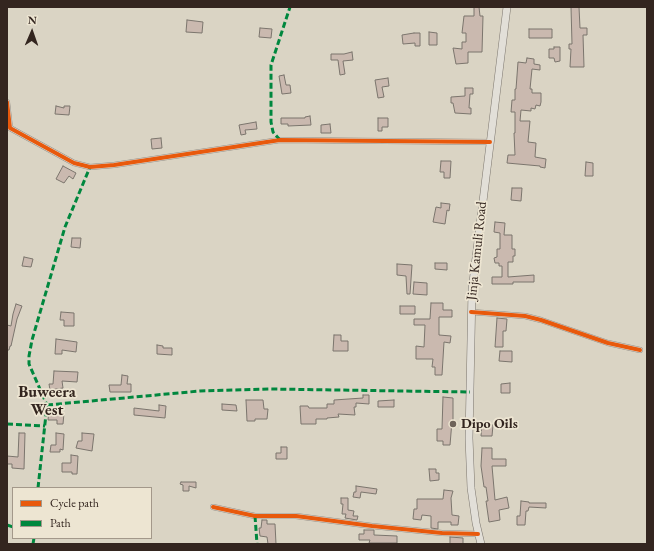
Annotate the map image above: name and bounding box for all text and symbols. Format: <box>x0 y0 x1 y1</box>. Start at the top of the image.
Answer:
north arrow <box>12 12 52 52</box>
text: N <box>28 13 37 27</box>
street label: Jinja Kamuli Road <box>463 201 491 301</box>
district label: Buweera West <box>18 383 76 421</box>
place label: Dipo Oils <box>461 416 518 432</box>
marker: Dipo Oils <box>448 419 458 429</box>
legend <box>12 487 152 539</box>
text: Cycle path <box>50 495 99 511</box>
text: Path <box>50 515 71 531</box>

